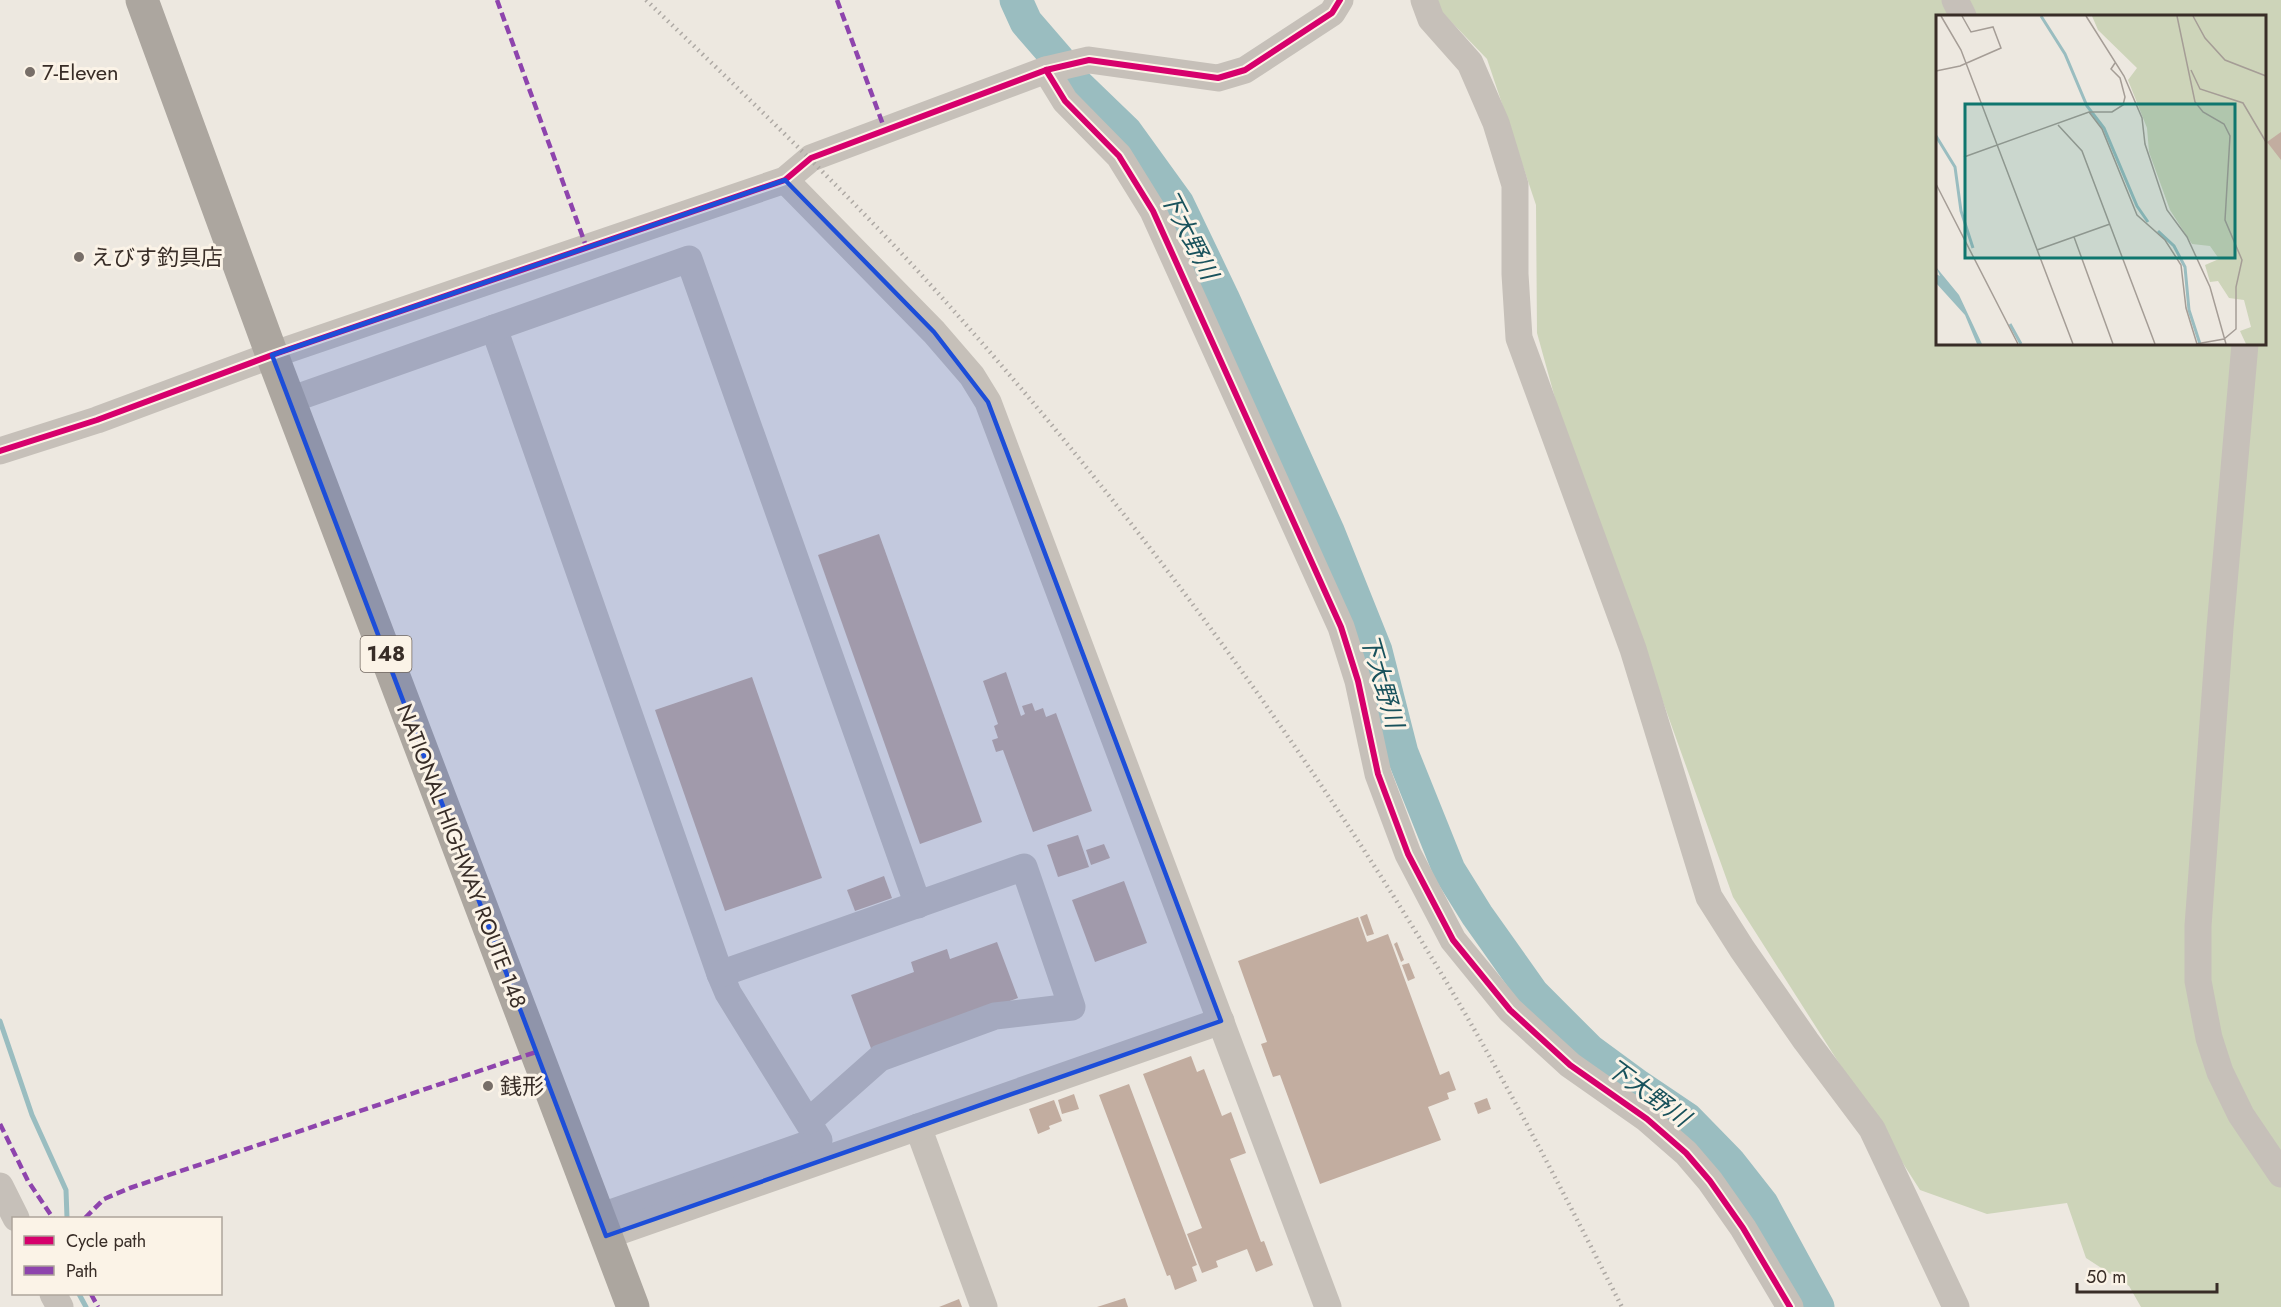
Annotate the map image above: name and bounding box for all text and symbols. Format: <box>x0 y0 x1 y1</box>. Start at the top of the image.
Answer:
inset map <box>1936 15 2266 345</box>
place label: 7-Eleven <box>42 56 119 88</box>
marker: 7-Eleven <box>23 65 37 79</box>
water label: 下大野川 <box>1152 184 1228 288</box>
place label: えびす釣具店 <box>91 241 223 273</box>
marker: えびす釣具店 <box>72 250 86 264</box>
water label: 下大野川 <box>1352 630 1413 735</box>
road number: 148 <box>360 636 412 672</box>
street label: NATIONAL HIGHWAY ROUTE 148 <box>389 699 535 1013</box>
water label: 下大野川 <box>1599 1050 1700 1137</box>
place label: 銭形 <box>500 1070 544 1102</box>
marker: 銭形 <box>481 1079 495 1093</box>
legend <box>12 1217 222 1295</box>
text: Cycle path <box>66 1228 146 1254</box>
scale bar <box>2077 1256 2216 1294</box>
text: Path <box>66 1258 98 1284</box>
text: 50 m <box>2086 1264 2126 1290</box>

